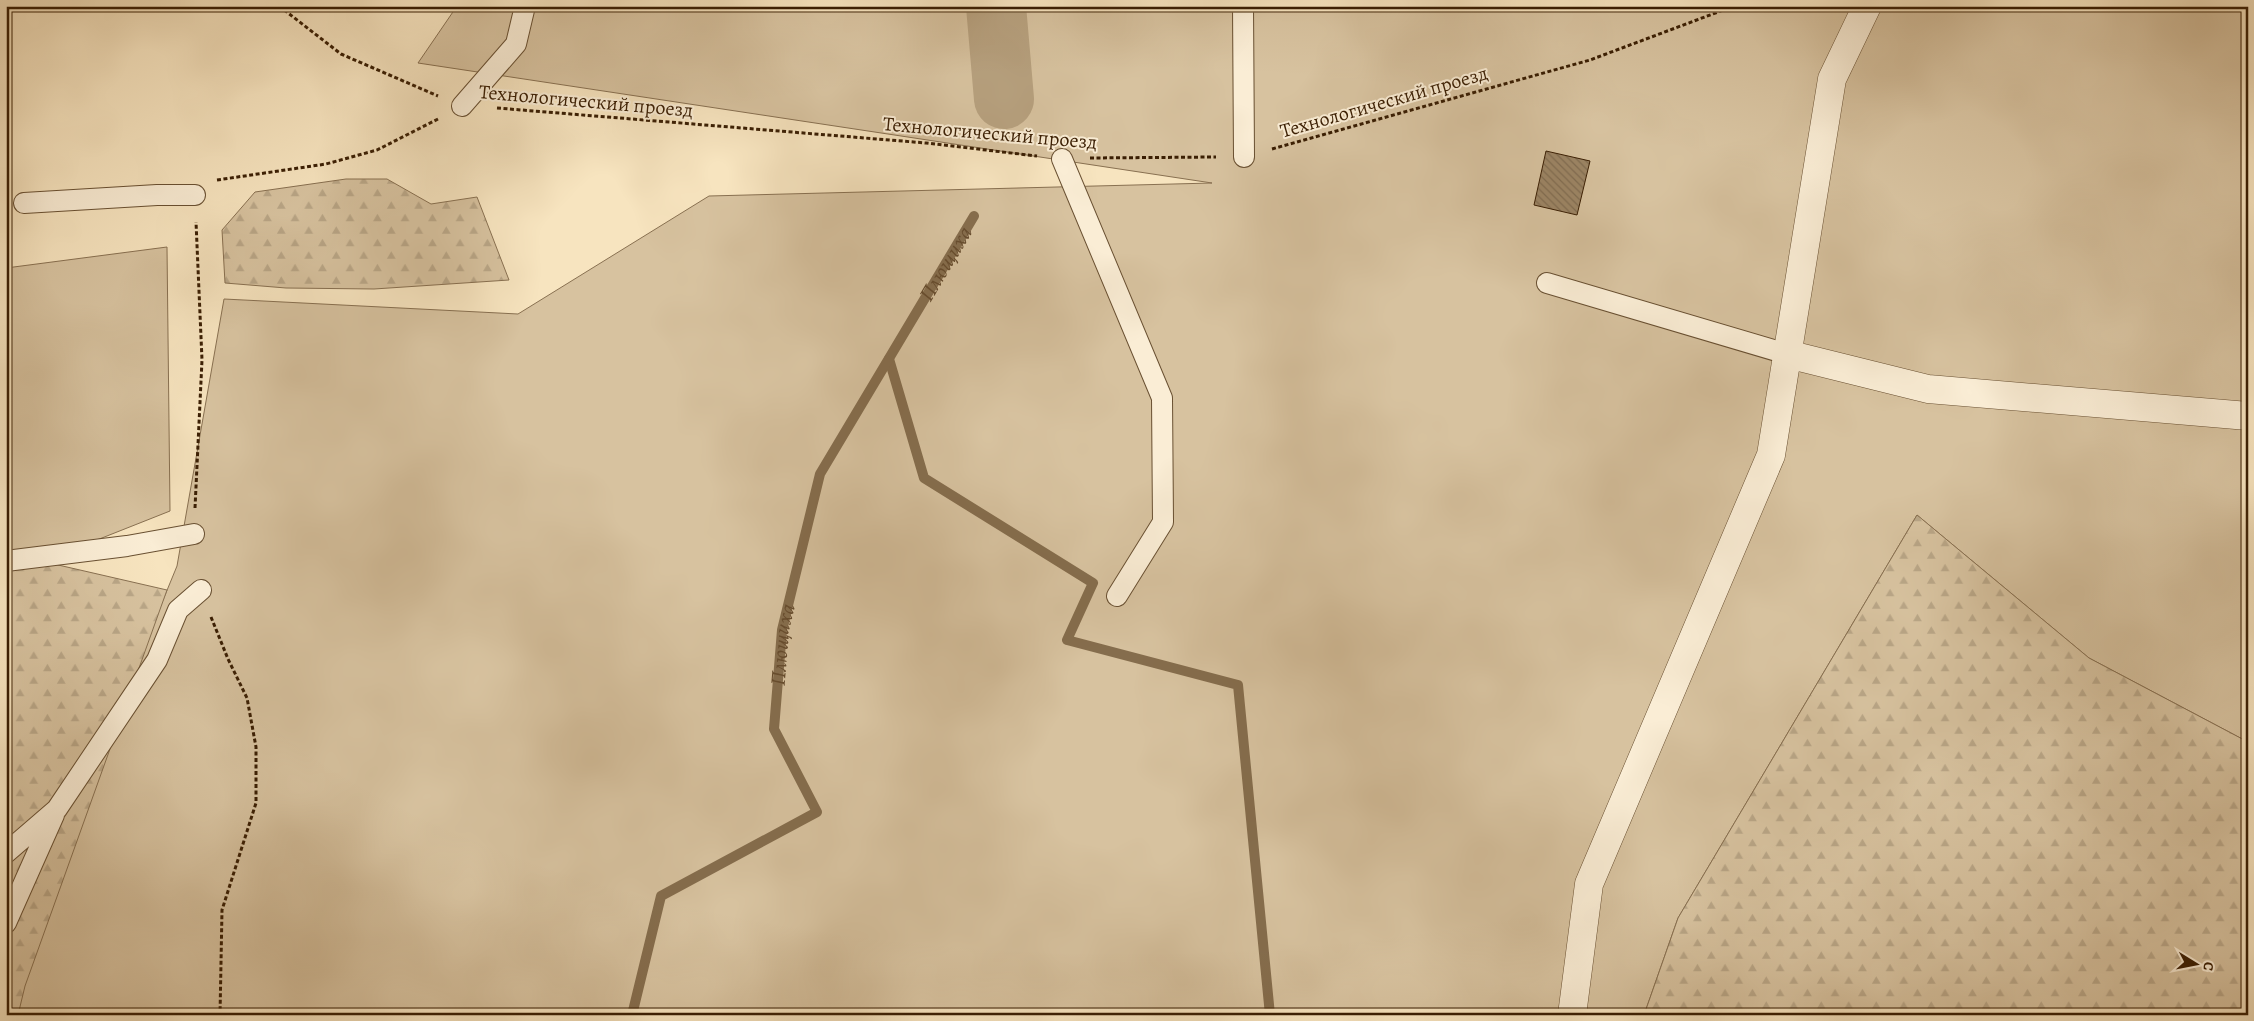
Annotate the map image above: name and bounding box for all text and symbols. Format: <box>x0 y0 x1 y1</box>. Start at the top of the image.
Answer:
street label: Технологический проезд <box>1277 59 1491 145</box>
street label: Технологический проезд <box>478 78 694 124</box>
street label: Технологический проезд <box>882 110 1098 156</box>
water label: Плющиха <box>912 221 979 306</box>
water label: Плющиха <box>764 600 802 687</box>
north arrow <box>2172 938 2222 988</box>
text: С <box>2198 960 2218 972</box>

